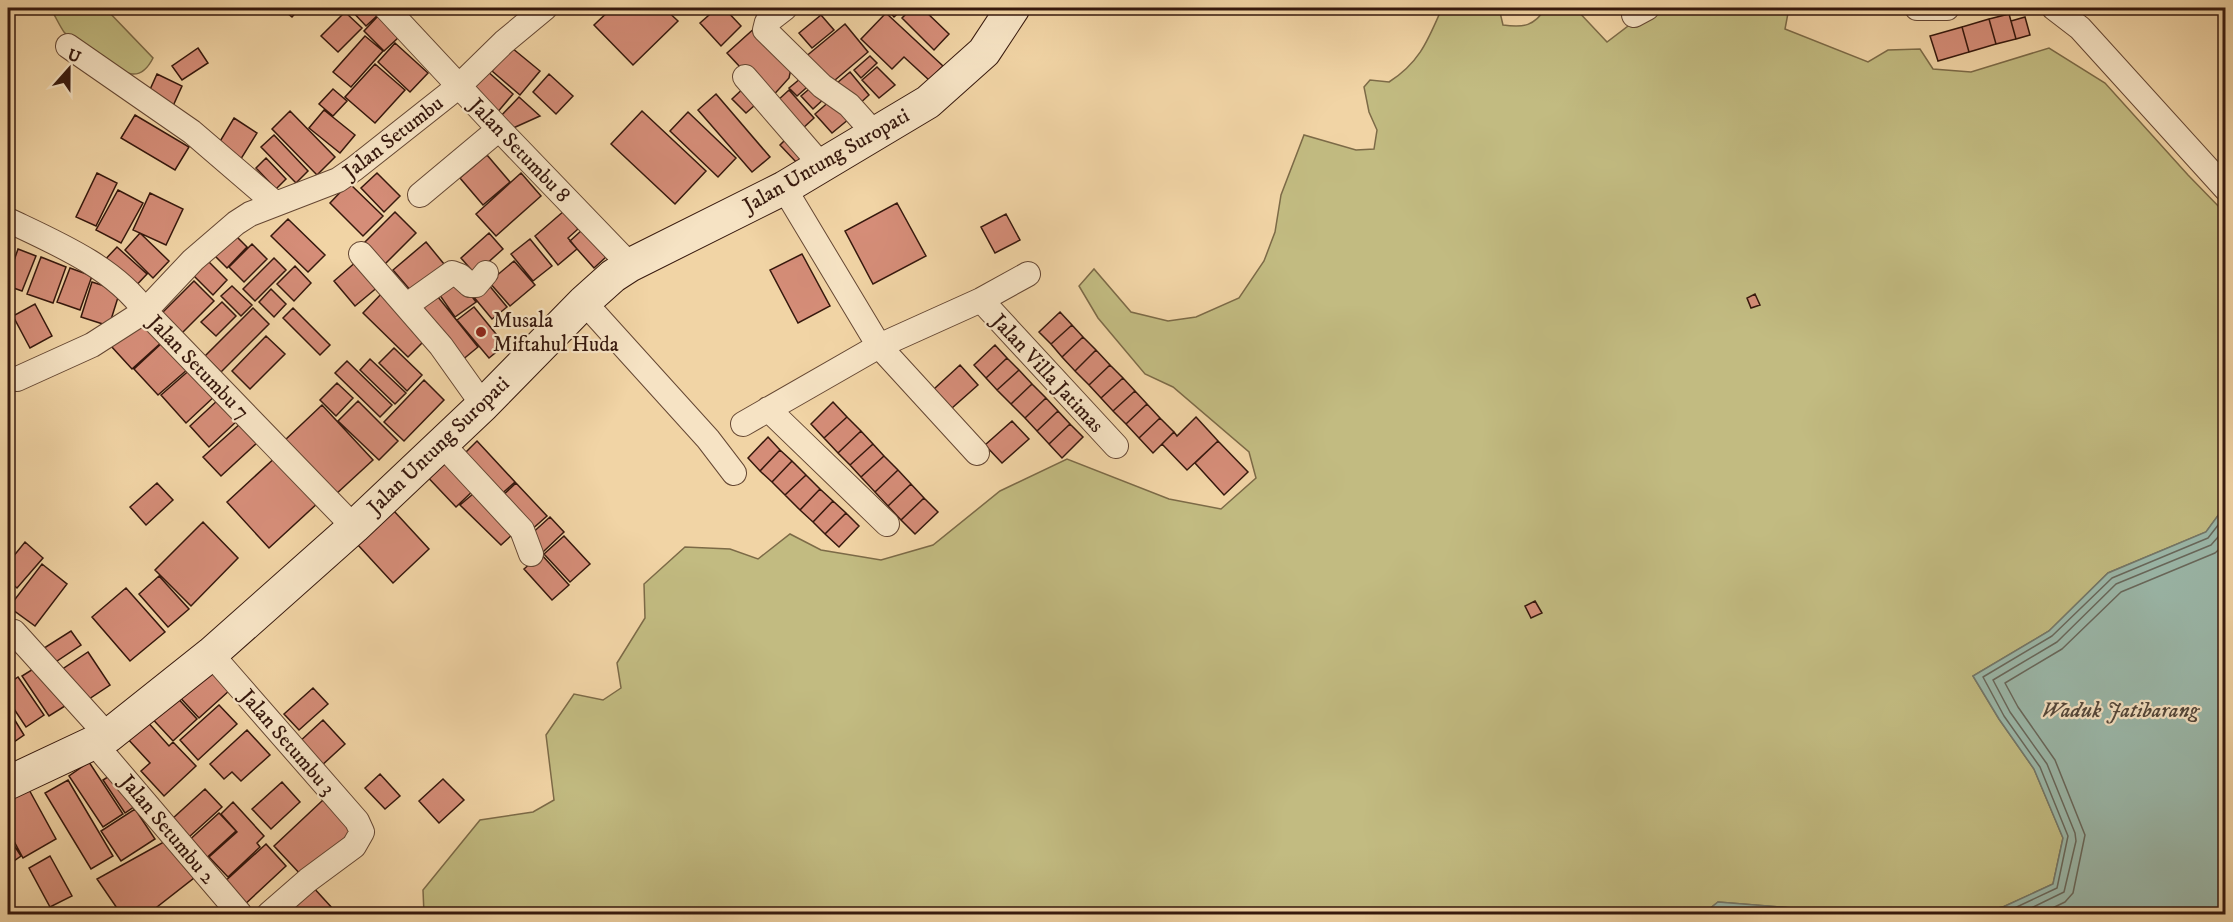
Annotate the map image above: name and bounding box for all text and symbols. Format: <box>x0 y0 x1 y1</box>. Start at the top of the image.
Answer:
north arrow <box>39 39 99 99</box>
text: U <box>65 44 84 68</box>
street label: Jalan Setumbu <box>337 91 449 186</box>
street label: Jalan Setumbu 8 <box>462 92 575 208</box>
street label: Jalan Untung Suropati <box>737 103 914 220</box>
street label: Jalan Villa Jatimas <box>984 307 1109 438</box>
place label: Musala Miftahul Huda <box>493 308 619 358</box>
street label: Jalan Setumbu 7 <box>141 309 255 425</box>
marker: Musala Miftahul Huda <box>474 325 488 339</box>
street label: Jalan Untung Suropati <box>361 371 515 522</box>
street label: Jalan Setumbu 3 <box>233 683 340 801</box>
water label: Waduk Jatibarang <box>2041 697 2201 724</box>
street label: Jalan Setumbu 2 <box>113 768 221 890</box>

